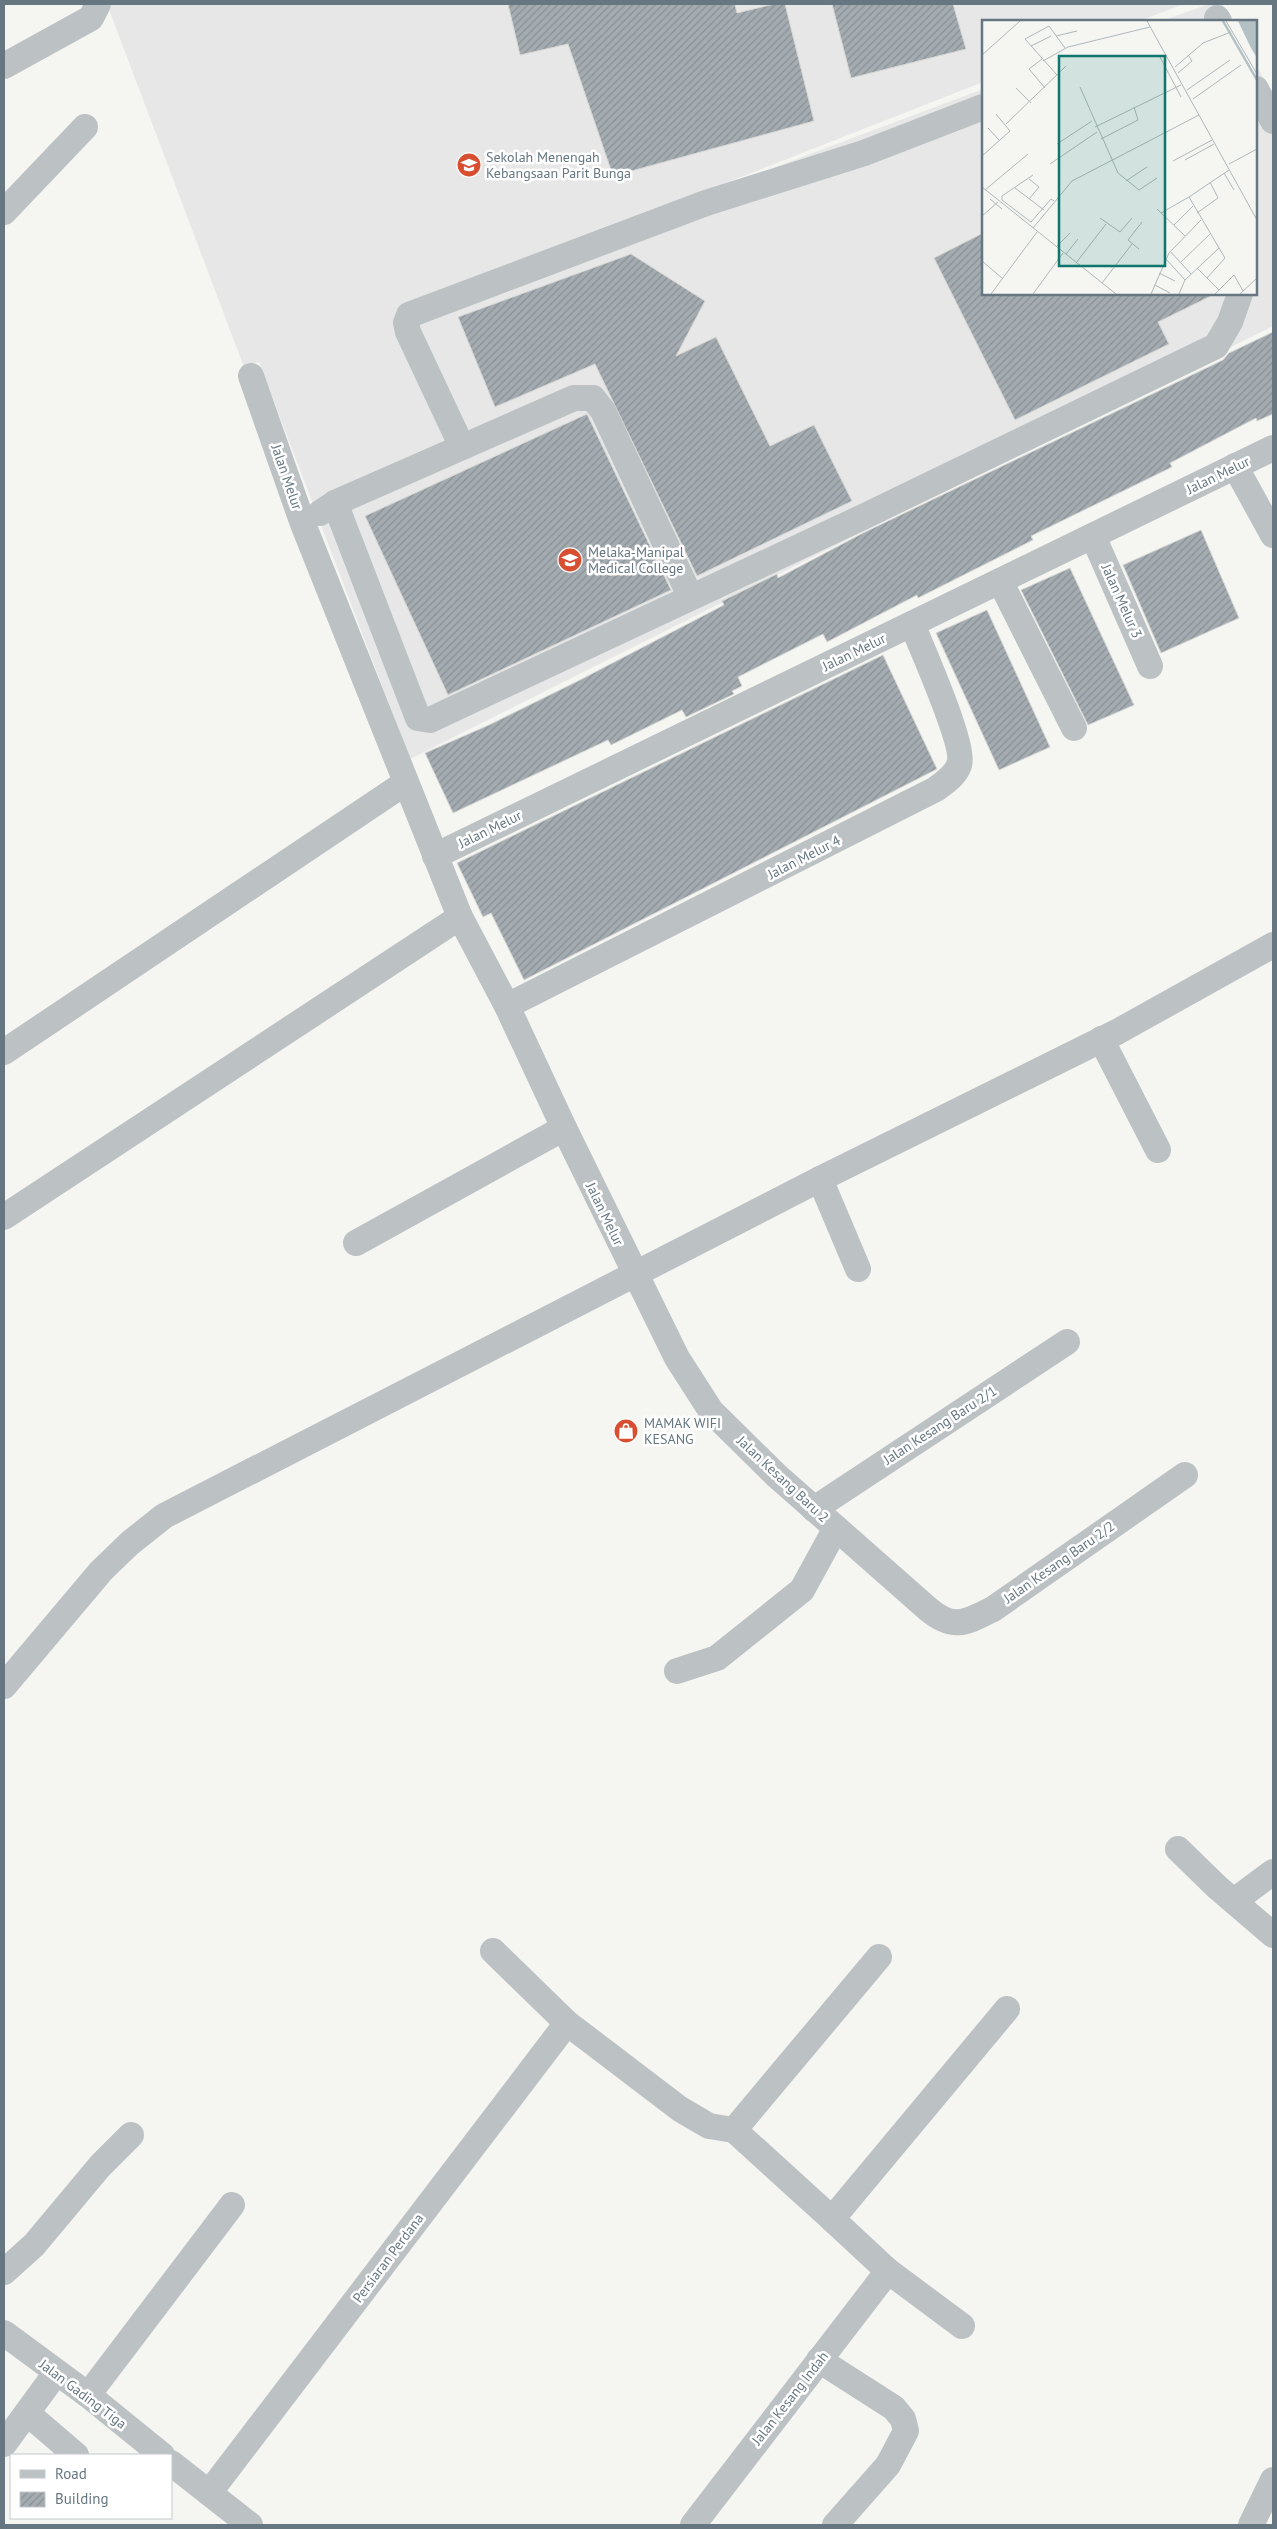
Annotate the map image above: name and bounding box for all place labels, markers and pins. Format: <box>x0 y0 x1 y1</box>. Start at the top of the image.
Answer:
place label: Sekolah Menengah Kebangsaan Parit Bunga <box>486 148 631 182</box>
school or university icon: Sekolah Menengah Kebangsaan Parit Bunga <box>456 152 482 178</box>
place label: Melaka-Manipal Medical College <box>588 543 684 577</box>
school or university icon: Melaka-Manipal Medical College <box>557 547 583 573</box>
place label: MAMAK WIFI KESANG <box>644 1414 721 1448</box>
shop icon: MAMAK WIFI KESANG <box>613 1418 639 1444</box>

